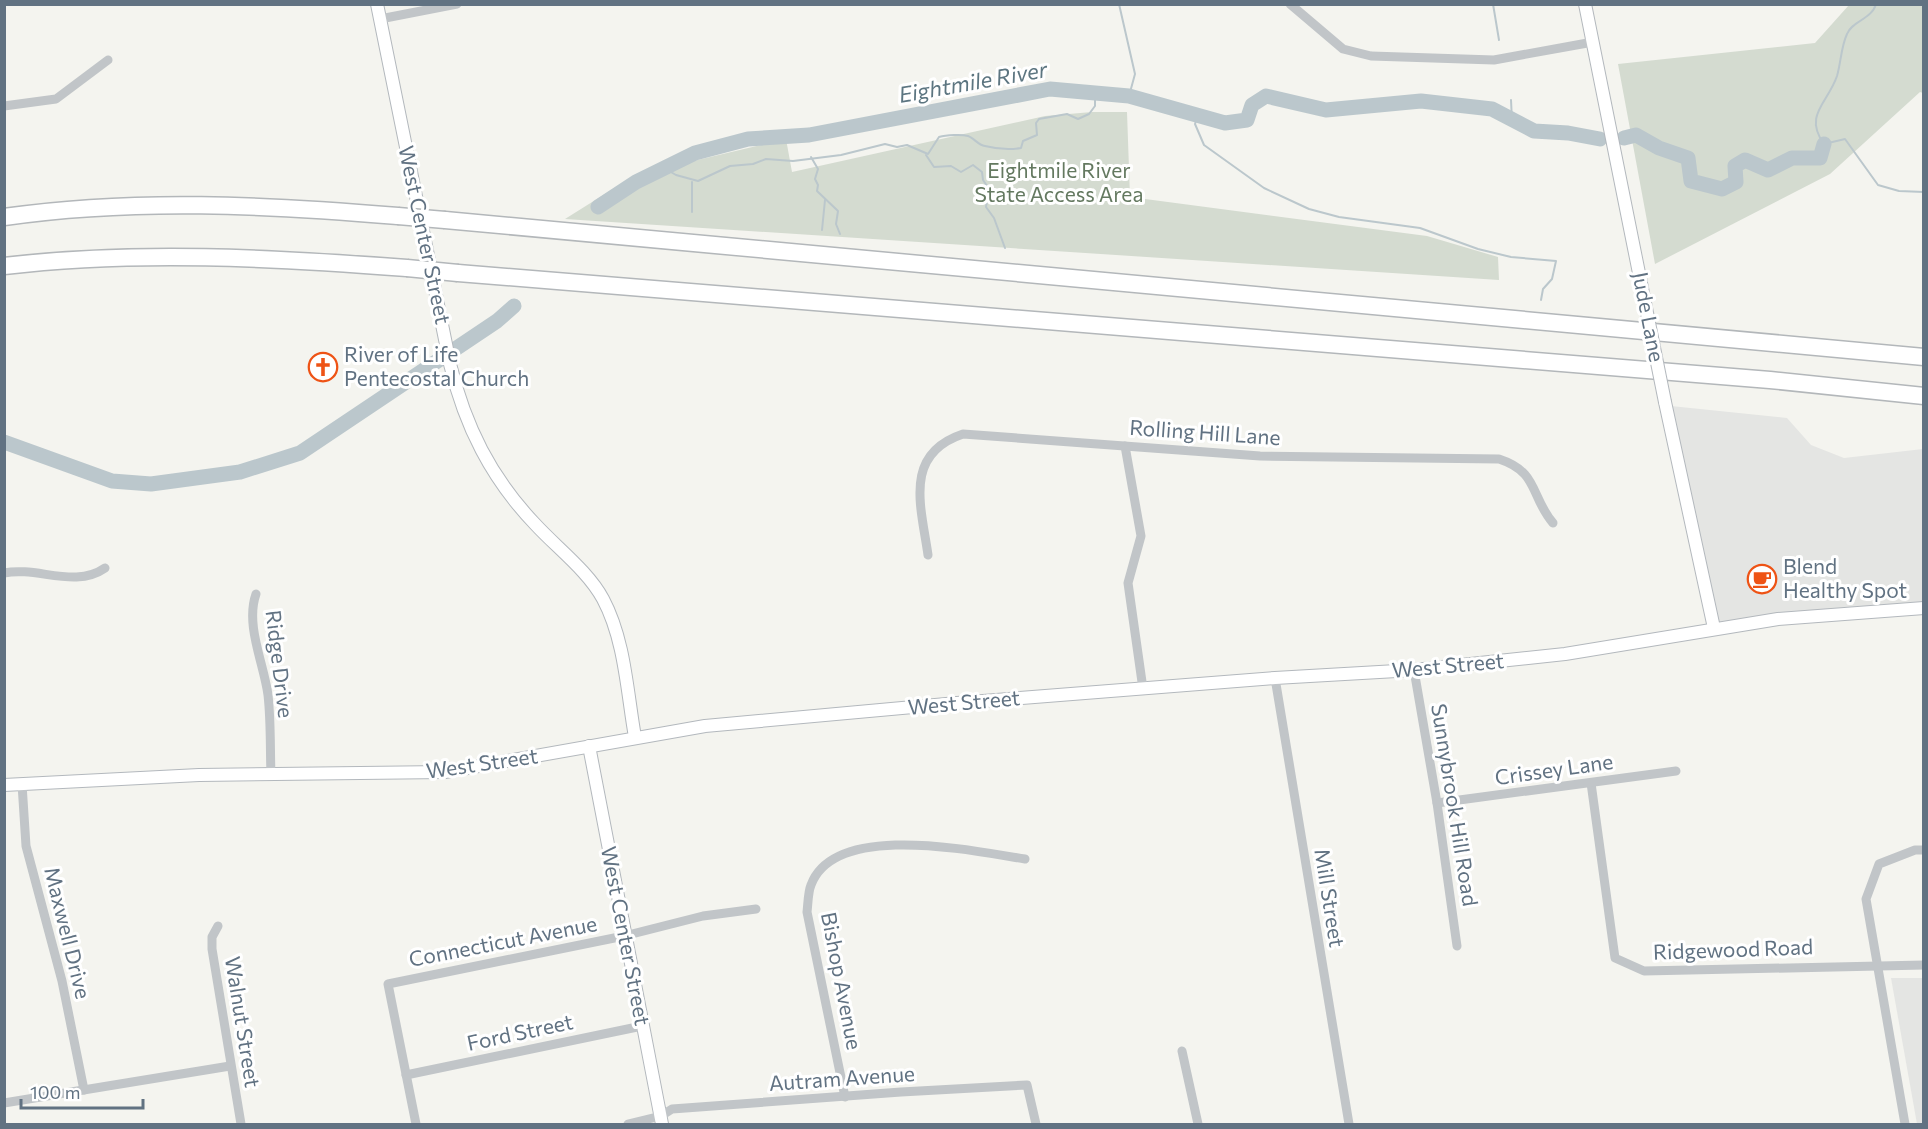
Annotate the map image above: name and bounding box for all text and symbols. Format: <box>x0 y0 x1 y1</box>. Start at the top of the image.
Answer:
water label: Eightmile River <box>897 55 1050 108</box>
street label: West Center Street <box>394 143 457 326</box>
park label: Eightmile River State Access Area <box>975 157 1143 206</box>
street label: Jude Lane <box>1629 270 1670 364</box>
place label: River of Life Pentecostal Church <box>344 341 529 390</box>
church icon: River of Life Pentecostal Church <box>307 351 339 383</box>
street label: Rolling Hill Lane <box>1129 414 1281 449</box>
place label: Blend Healthy Spot <box>1783 553 1907 602</box>
cafe icon: Blend Healthy Spot <box>1746 563 1778 595</box>
street label: Ridge Drive <box>261 608 300 719</box>
street label: West Street <box>1391 647 1505 682</box>
street label: West Street <box>907 684 1021 719</box>
street label: Sunnybrook Hill Road <box>1427 702 1484 908</box>
street label: West Street <box>424 742 539 783</box>
street label: Crissey Lane <box>1493 748 1614 789</box>
street label: West Center Street <box>597 844 656 1027</box>
street label: Mill Street <box>1310 847 1351 949</box>
street label: Maxwell Drive <box>40 864 97 1001</box>
street label: Connecticut Avenue <box>406 910 599 971</box>
street label: Bishop Avenue <box>817 910 868 1052</box>
street label: Ridgewood Road <box>1652 933 1813 964</box>
street label: Walnut Street <box>221 954 266 1089</box>
street label: Ford Street <box>464 1008 575 1055</box>
street label: Autram Avenue <box>768 1060 916 1095</box>
scale bar <box>21 1072 142 1110</box>
text: 100 m <box>30 1081 80 1103</box>

